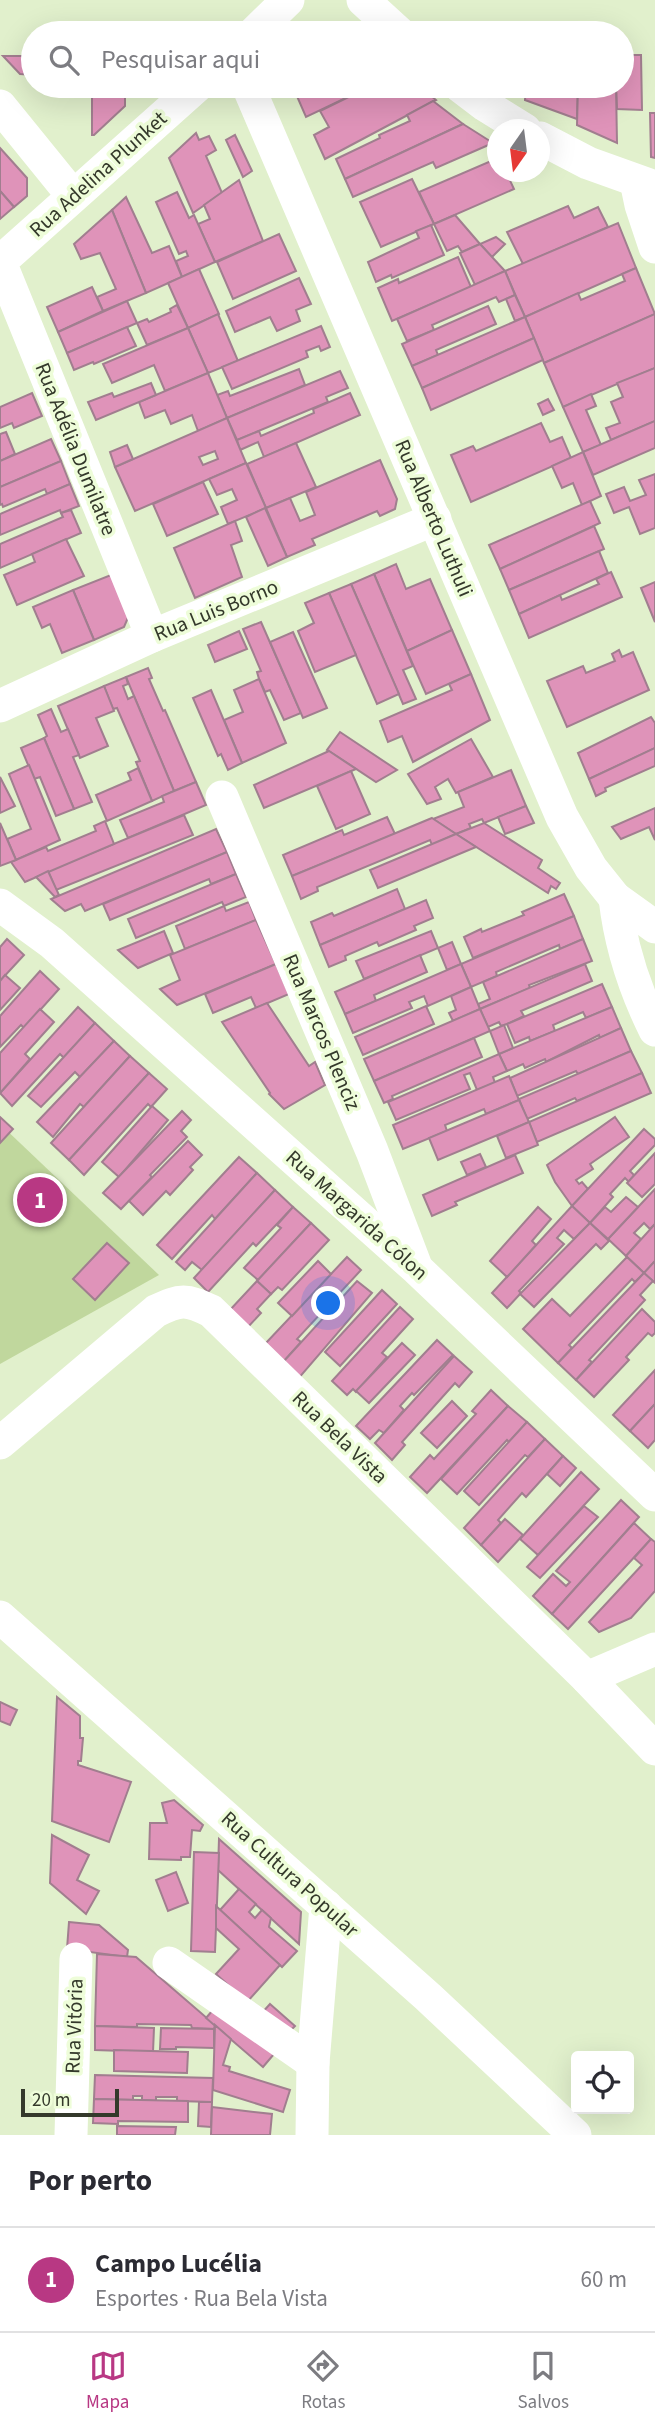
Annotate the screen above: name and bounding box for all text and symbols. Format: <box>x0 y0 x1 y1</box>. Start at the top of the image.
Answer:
search box <box>21 21 634 98</box>
icon: search <box>45 41 83 79</box>
text: Pesquisar aqui <box>101 41 260 78</box>
street label: Rua Adelina Plunket <box>23 104 173 244</box>
north arrow <box>487 119 550 182</box>
street label: Rua Adélia Dumilatre <box>28 358 124 540</box>
street label: Rua Alberto Luthuli <box>387 435 481 601</box>
street label: Rua Luis Borno <box>149 571 283 649</box>
street label: Rua Marcos Plenciz <box>275 949 369 1115</box>
street label: Rua Margarida Cólon <box>279 1143 435 1287</box>
pin: 1 <box>17 1174 63 1226</box>
your location <box>311 1286 345 1320</box>
street label: Rua Bela Vista <box>285 1384 395 1490</box>
street label: Rua Cultura Popular <box>215 1804 366 1944</box>
street label: Rua Vitória <box>57 1978 91 2074</box>
map controls <box>571 2051 634 2114</box>
button: locate <box>571 2051 634 2114</box>
scale bar <box>21 2086 119 2118</box>
text: 20 m <box>32 2087 70 2114</box>
text: Por perto <box>28 2159 152 2202</box>
text: Campo Lucélia <box>95 2245 262 2282</box>
text: 1 <box>45 2263 57 2296</box>
text: 60 m <box>580 2263 627 2296</box>
text: Esportes · Rua Bela Vista <box>95 2282 328 2315</box>
tab: Mapa <box>86 2347 129 2416</box>
tab: Rotas <box>301 2347 345 2416</box>
tab: Salvos <box>517 2347 569 2416</box>

